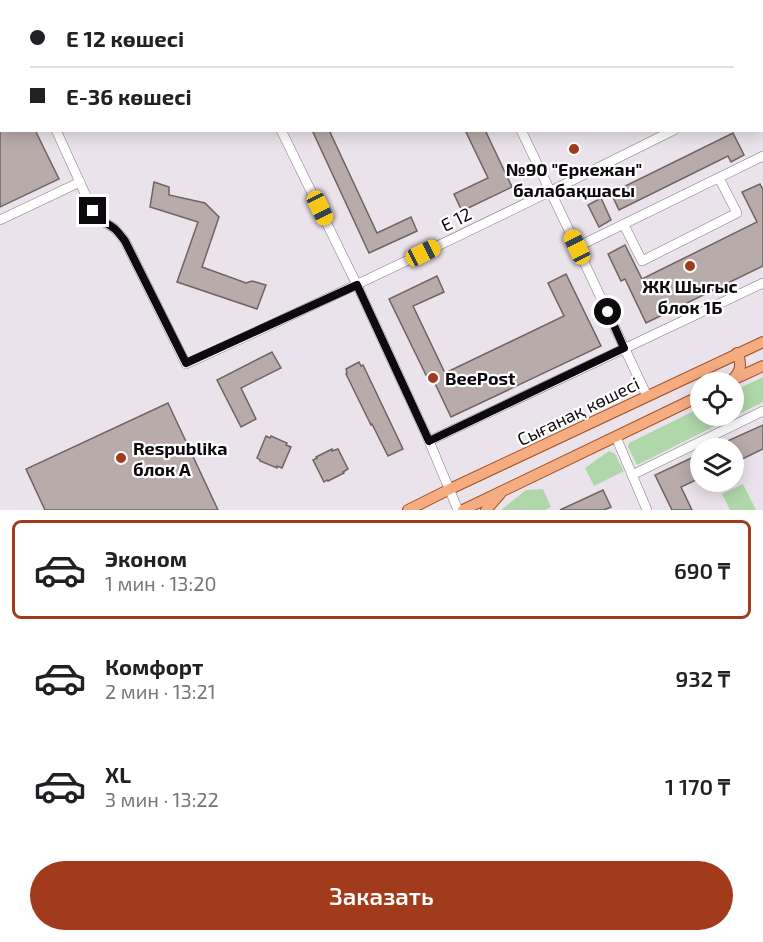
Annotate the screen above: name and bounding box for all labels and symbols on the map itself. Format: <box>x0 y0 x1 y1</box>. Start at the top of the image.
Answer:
marker: №90 "Еркежан" балабақшасы <box>567 142 581 156</box>
place label: №90 "Еркежан" балабақшасы <box>506 158 642 201</box>
car <box>304 188 336 228</box>
route end <box>79 197 106 224</box>
street label: E 12 <box>437 202 475 236</box>
car <box>561 227 593 267</box>
car <box>403 237 443 269</box>
marker: ЖК Шыгыс блок 1Б <box>683 259 697 273</box>
place label: ЖК Шыгыс блок 1Б <box>642 275 738 318</box>
route start <box>594 298 621 325</box>
place label: BeePost <box>445 367 516 389</box>
marker: BeePost <box>426 371 440 385</box>
street label: Сығанақ көшесі <box>513 372 643 450</box>
place label: Respublika блок А <box>133 437 228 480</box>
marker: Respublika блок А <box>114 451 128 465</box>

